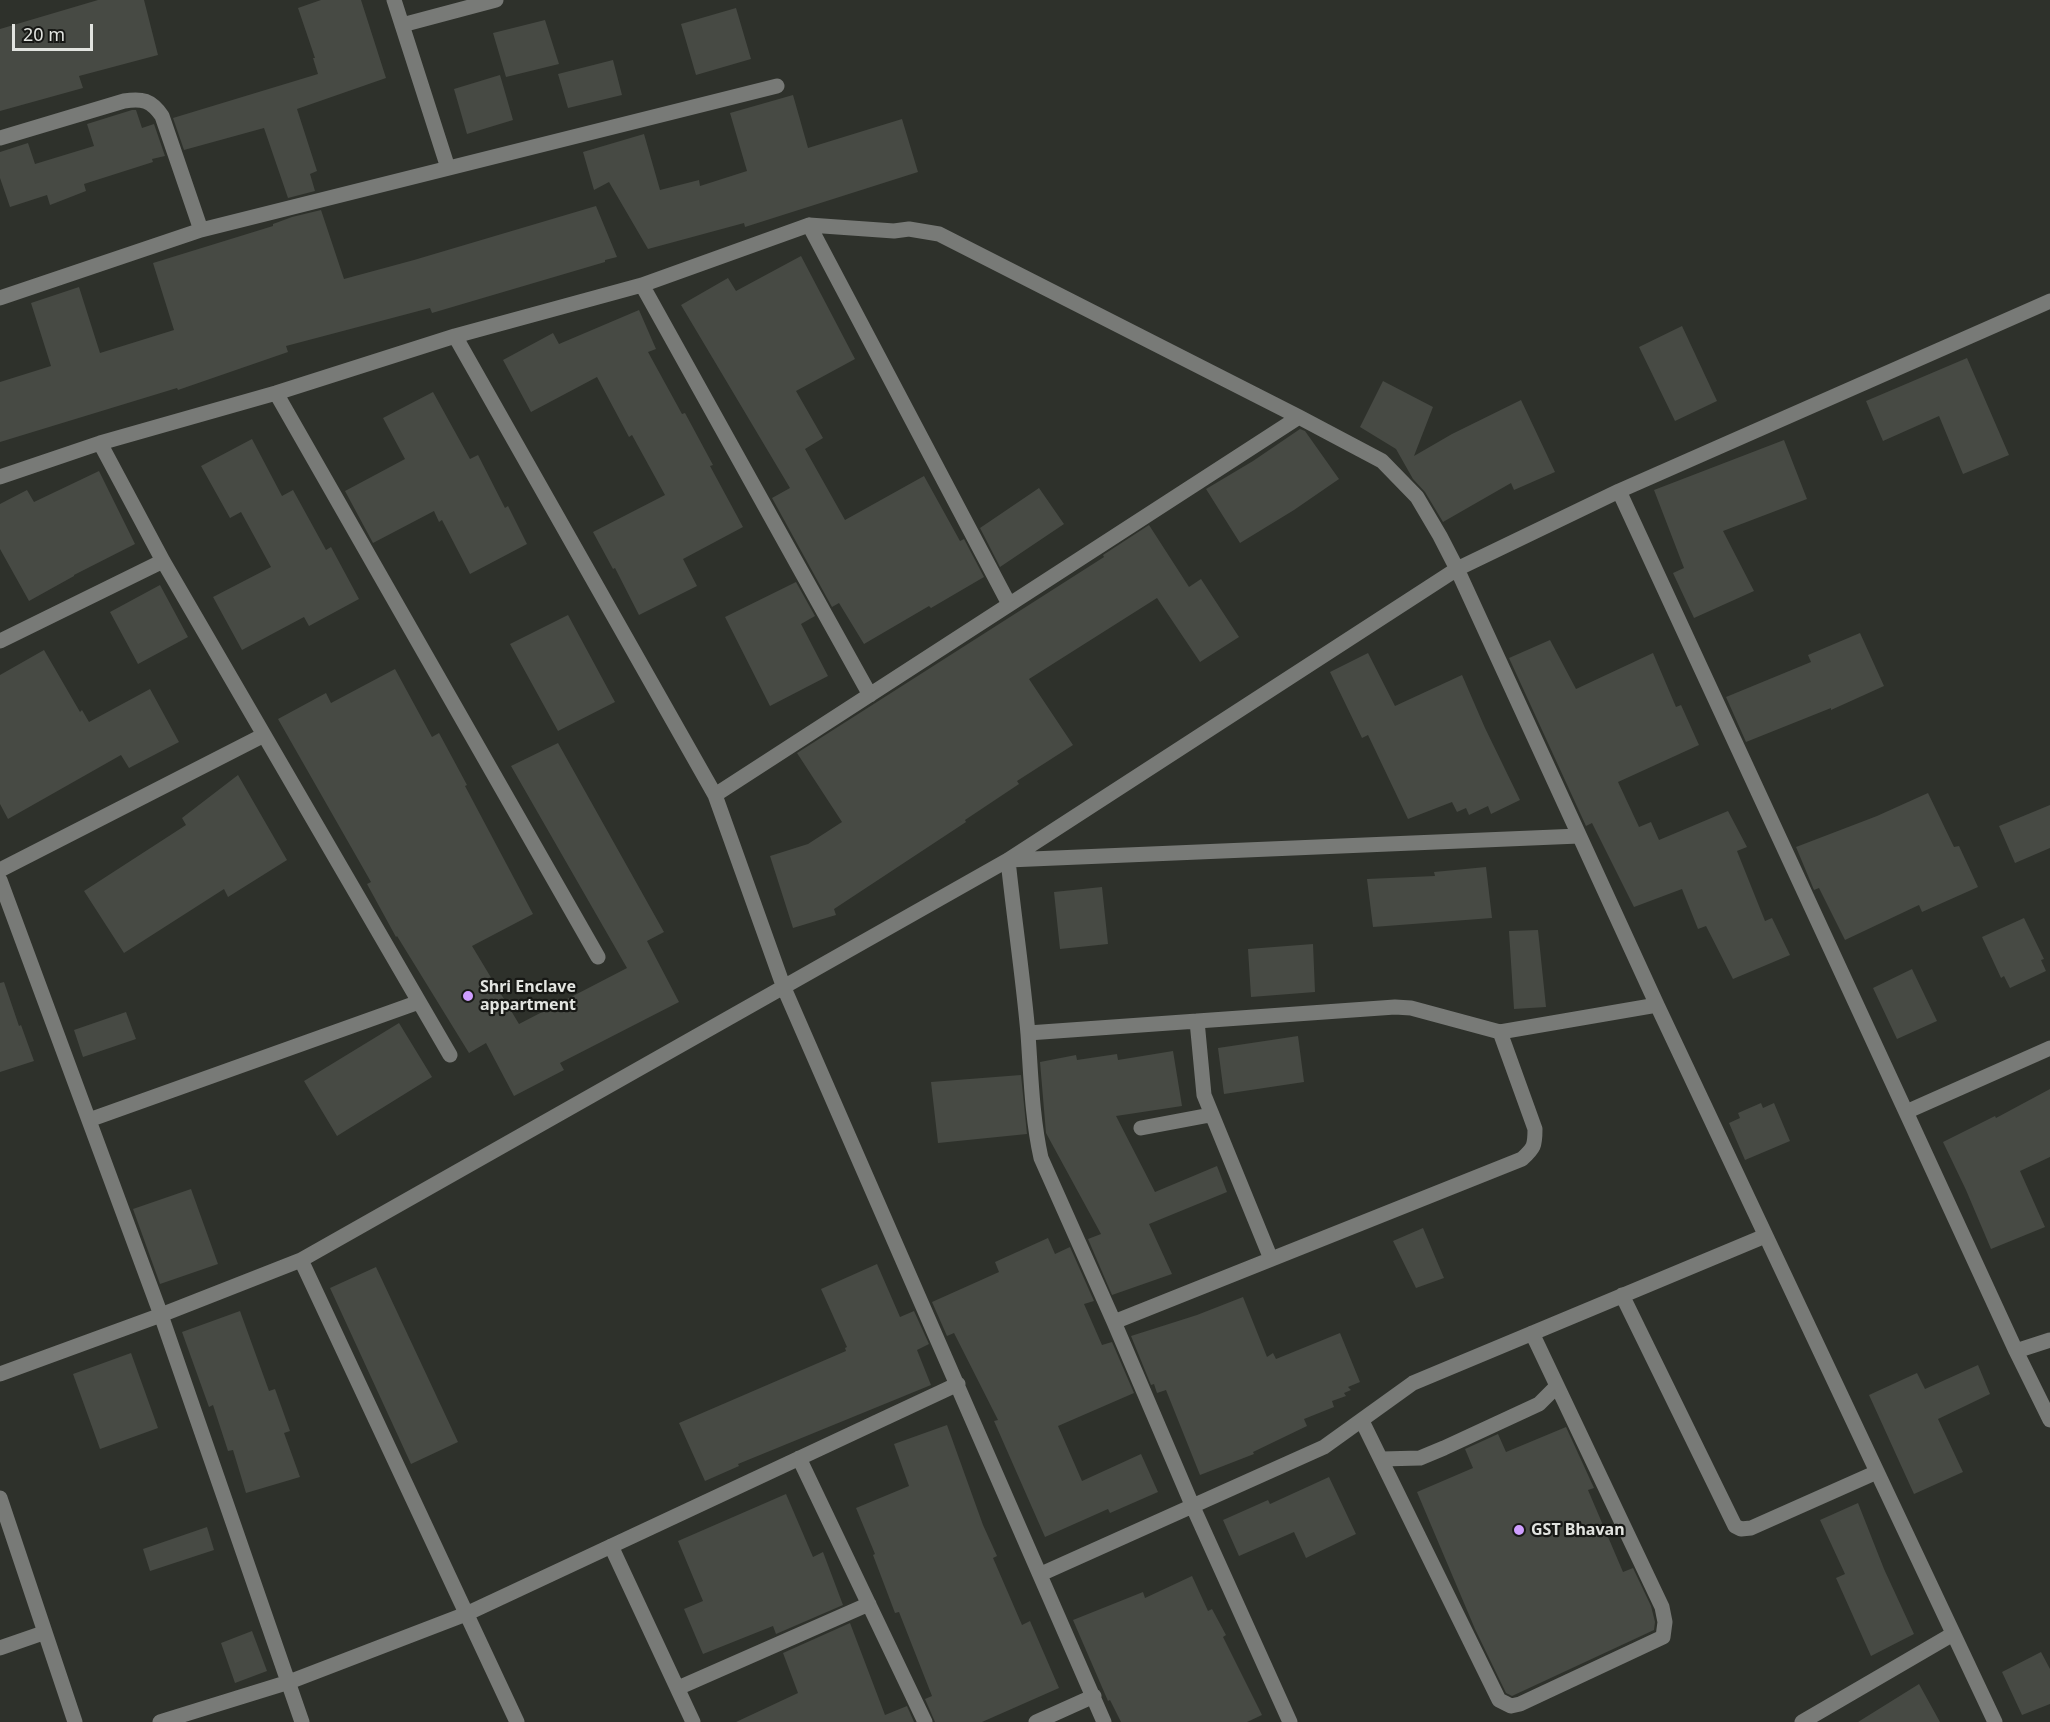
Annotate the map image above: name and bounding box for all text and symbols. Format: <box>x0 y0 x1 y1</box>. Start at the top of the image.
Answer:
scale bar <box>15 12 96 50</box>
text: 20 m <box>23 22 65 46</box>
place label: Shri Enclave appartment <box>480 977 576 1015</box>
marker: Shri Enclave appartment <box>461 989 475 1003</box>
place label: GST Bhavan <box>1531 1520 1625 1540</box>
marker: GST Bhavan <box>1512 1523 1526 1537</box>

